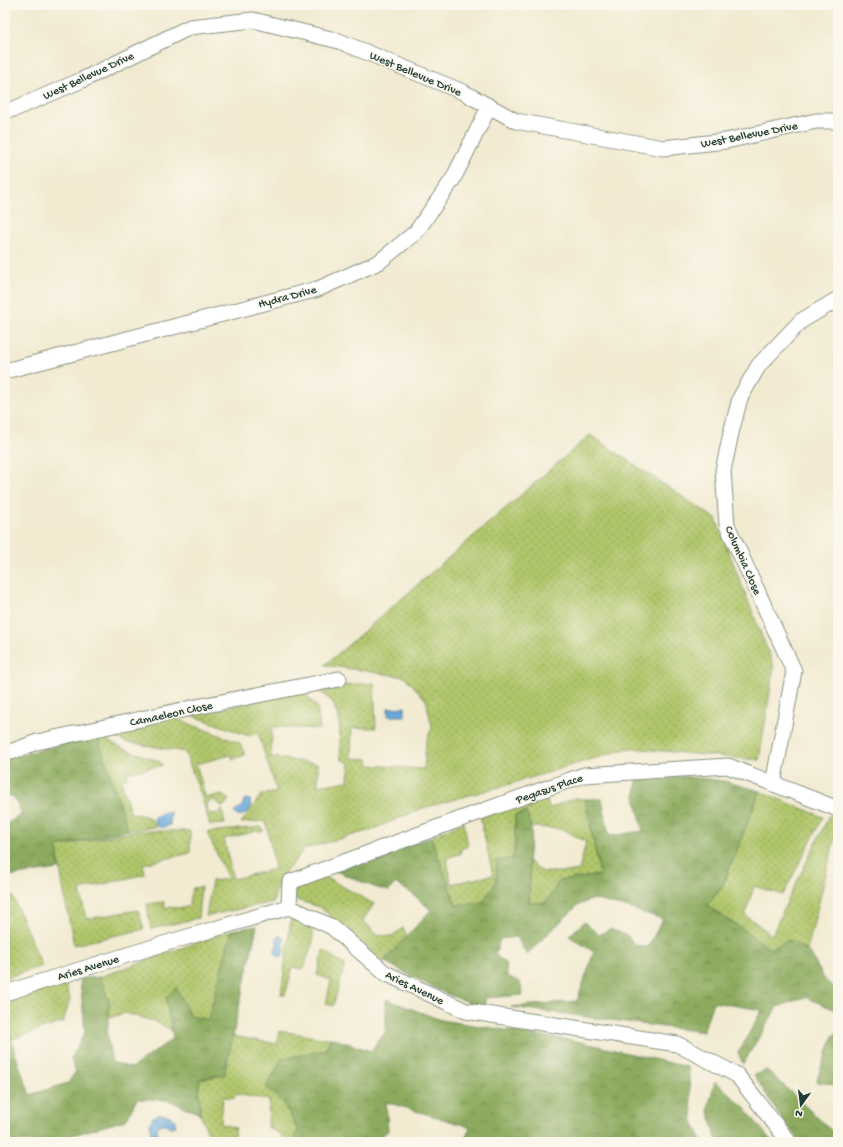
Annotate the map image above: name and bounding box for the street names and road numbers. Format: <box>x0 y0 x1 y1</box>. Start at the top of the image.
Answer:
street label: West Bellevue Drive <box>41 49 137 104</box>
street label: West Bellevue Drive <box>367 49 464 101</box>
street label: West Bellevue Drive <box>700 120 800 152</box>
street label: Hydra Drive <box>257 283 319 312</box>
street label: Columbia Close <box>721 524 764 598</box>
street label: Camaeleon Close <box>129 699 215 731</box>
street label: Pegasus Place <box>513 772 586 808</box>
street label: Aries Avenue <box>56 953 122 985</box>
street label: Aries Avenue <box>383 969 446 1009</box>

